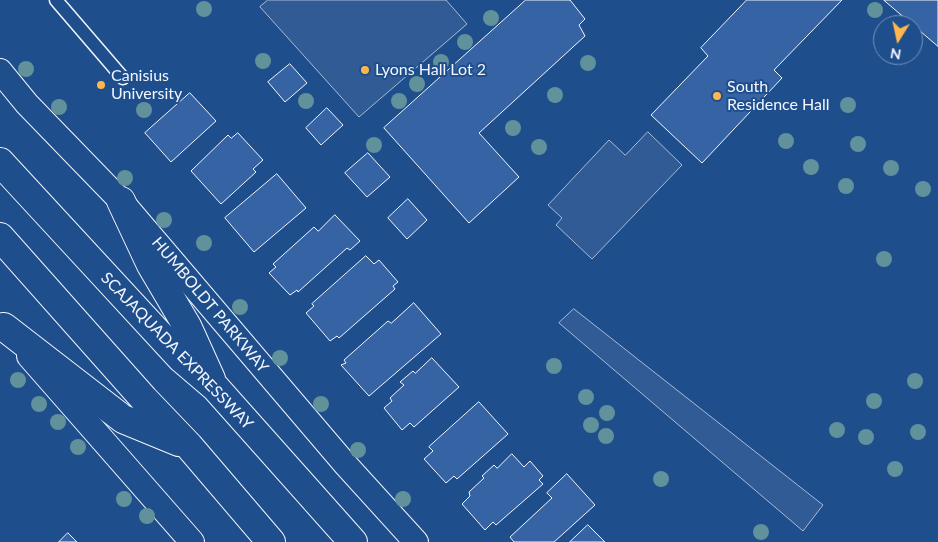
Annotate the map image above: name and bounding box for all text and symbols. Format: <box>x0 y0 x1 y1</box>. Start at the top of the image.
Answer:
north arrow <box>873 15 923 65</box>
text: N <box>889 45 902 64</box>
place label: Lyons Hall Lot 2 <box>375 60 486 80</box>
marker: Lyons Hall Lot 2 <box>359 64 371 76</box>
place label: Canisius University <box>111 66 182 104</box>
place label: South Residence Hall <box>727 77 830 115</box>
marker: Canisius University <box>95 79 107 91</box>
marker: South Residence Hall <box>711 90 723 102</box>
street label: HUMBOLDT PARKWAY <box>148 233 272 377</box>
street label: SCAJAQUADA EXPRESSWAY <box>97 269 257 433</box>

